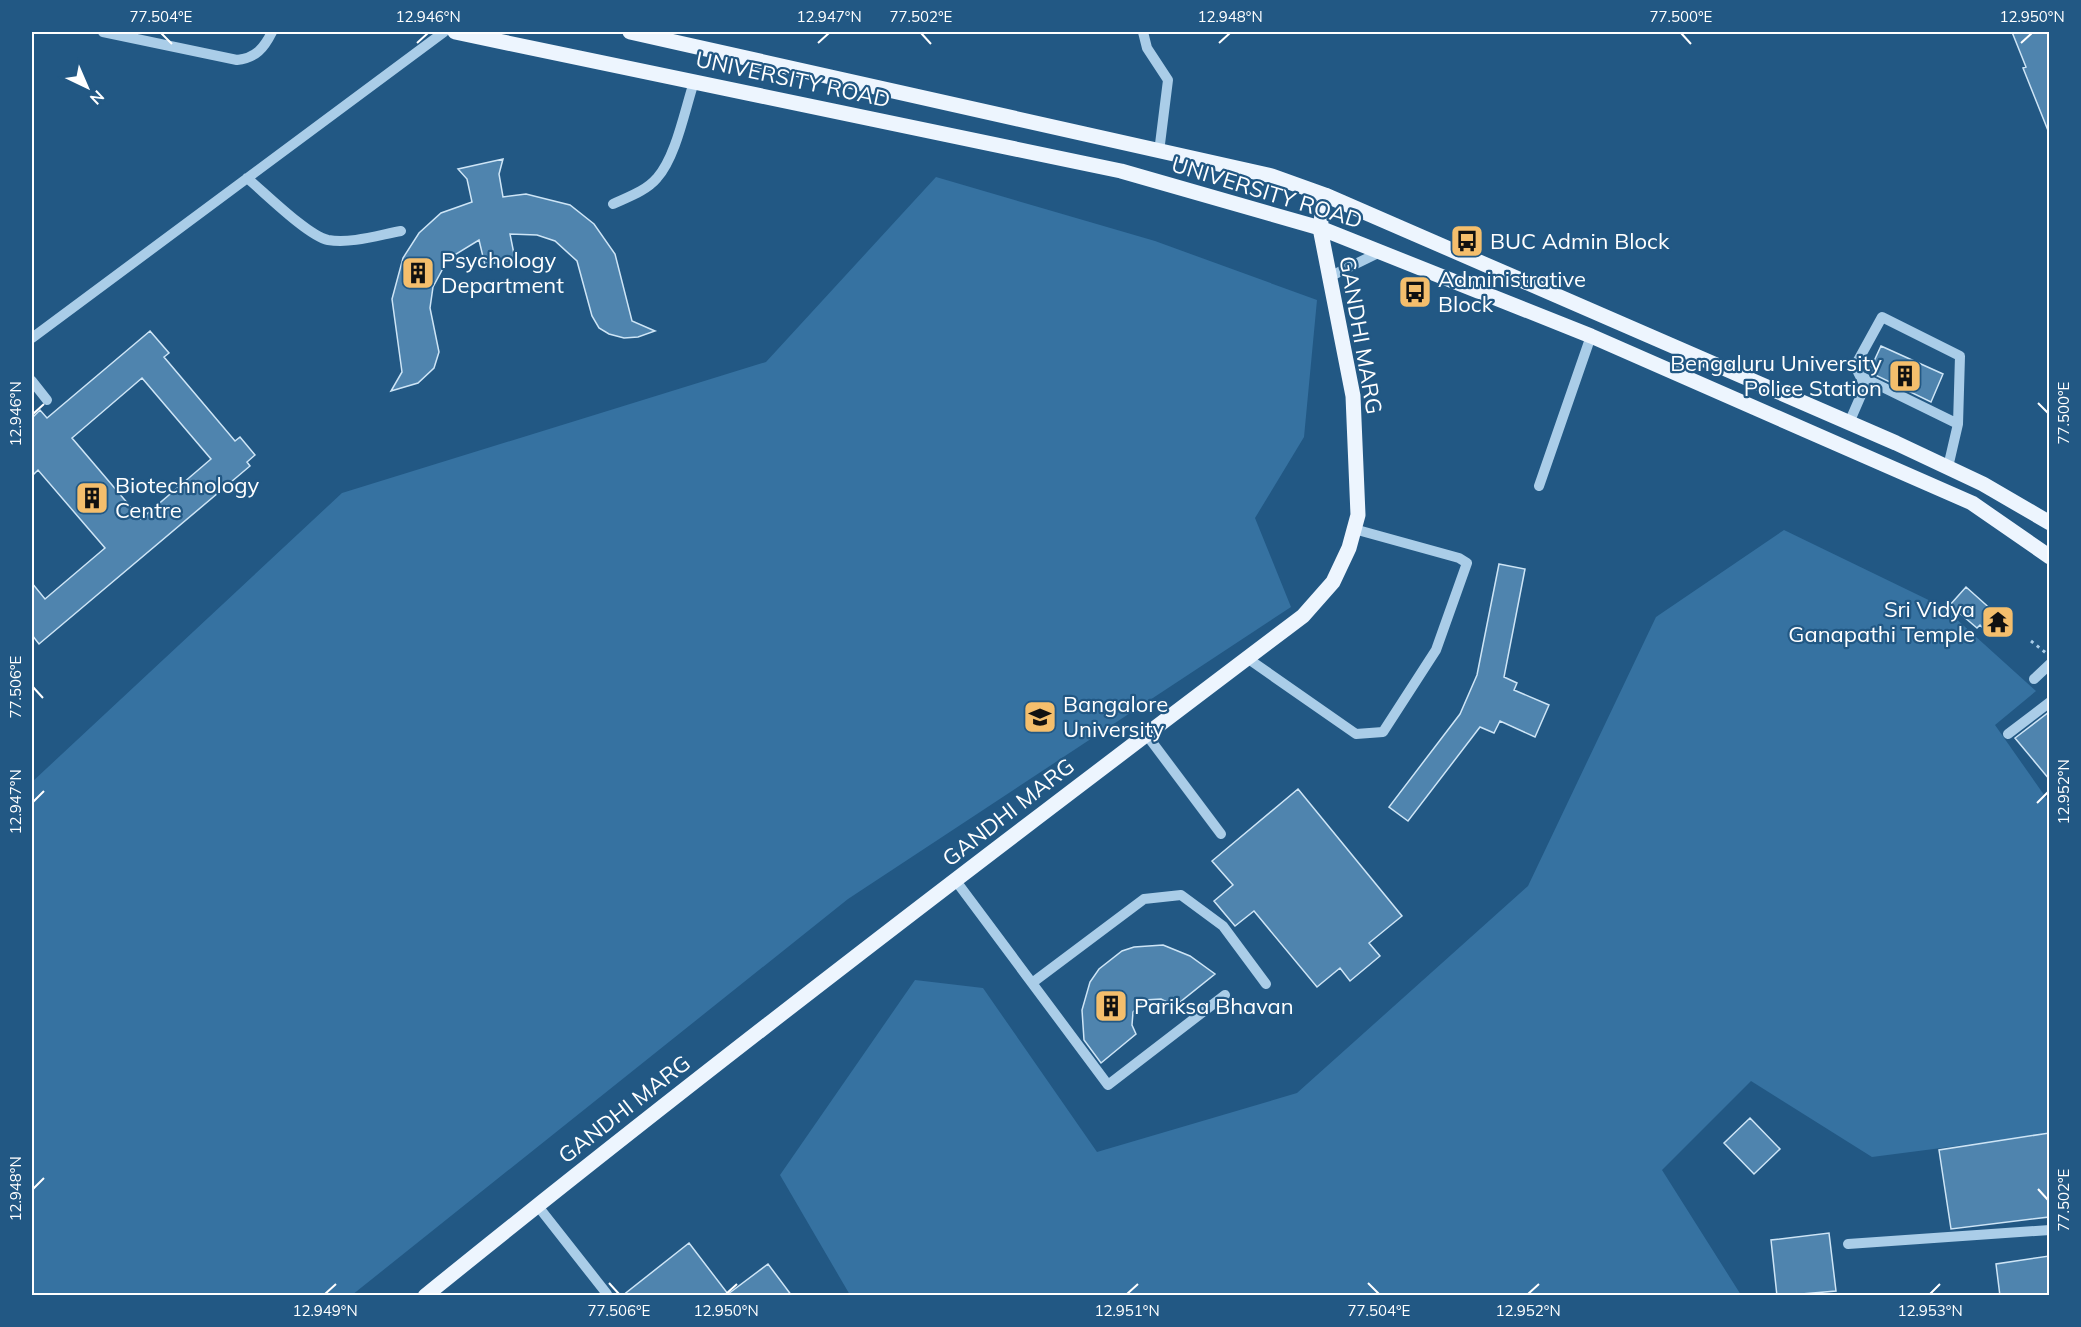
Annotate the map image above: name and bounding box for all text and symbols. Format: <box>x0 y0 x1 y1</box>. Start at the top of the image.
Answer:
text: 77.504°E <box>130 7 193 26</box>
text: 12.946°N <box>395 7 461 26</box>
text: 12.947°N <box>796 7 862 26</box>
text: 77.502°E <box>890 7 953 26</box>
text: 12.948°N <box>1197 7 1263 26</box>
text: 77.500°E <box>1650 7 1713 26</box>
text: 12.950°N <box>1999 7 2065 26</box>
street label: UNIVERSITY ROAD <box>693 45 893 113</box>
north arrow <box>57 57 117 117</box>
text: N <box>86 86 109 109</box>
street label: UNIVERSITY ROAD <box>1168 150 1366 234</box>
bus stop icon: BUC Admin Block <box>1449 223 1485 259</box>
place label: BUC Admin Block <box>1490 227 1670 255</box>
place label: Psychology Department <box>441 246 564 299</box>
street label: GANDHI MARG <box>1333 254 1389 416</box>
building icon: Psychology Department <box>400 255 436 291</box>
place label: Administrative Block <box>1438 265 1586 318</box>
bus stop icon: Administrative Block <box>1397 274 1433 310</box>
place label: Bengaluru University Police Station <box>1670 349 1882 402</box>
building icon: Bengaluru University Police Station <box>1887 358 1923 394</box>
text: 12.946°N <box>6 381 25 447</box>
text: 77.500°E <box>2054 381 2073 444</box>
place label: Biotechnology Centre <box>115 471 260 524</box>
building icon: Biotechnology Centre <box>74 480 110 516</box>
place label: Sri Vidya Ganapathi Temple <box>1788 595 1975 648</box>
temple icon: Sri Vidya Ganapathi Temple <box>1980 604 2016 640</box>
text: 77.506°E <box>6 655 25 718</box>
place label: Bangalore University <box>1063 690 1168 743</box>
school or university icon: Bangalore University <box>1022 699 1058 735</box>
street label: GANDHI MARG <box>936 752 1080 872</box>
text: 12.952°N <box>2054 759 2073 825</box>
text: 12.947°N <box>6 769 25 835</box>
building icon: Pariksa Bhavan <box>1093 988 1129 1024</box>
place label: Pariksa Bhavan <box>1134 992 1294 1020</box>
street label: GANDHI MARG <box>552 1049 696 1169</box>
text: 12.948°N <box>6 1156 25 1222</box>
text: 77.502°E <box>2054 1168 2073 1231</box>
text: 12.949°N <box>292 1301 358 1320</box>
text: 77.506°E <box>588 1301 651 1320</box>
text: 12.950°N <box>693 1301 759 1320</box>
text: 12.951°N <box>1094 1301 1160 1320</box>
text: 77.504°E <box>1348 1301 1411 1320</box>
text: 12.952°N <box>1495 1301 1561 1320</box>
text: 12.953°N <box>1897 1301 1963 1320</box>

